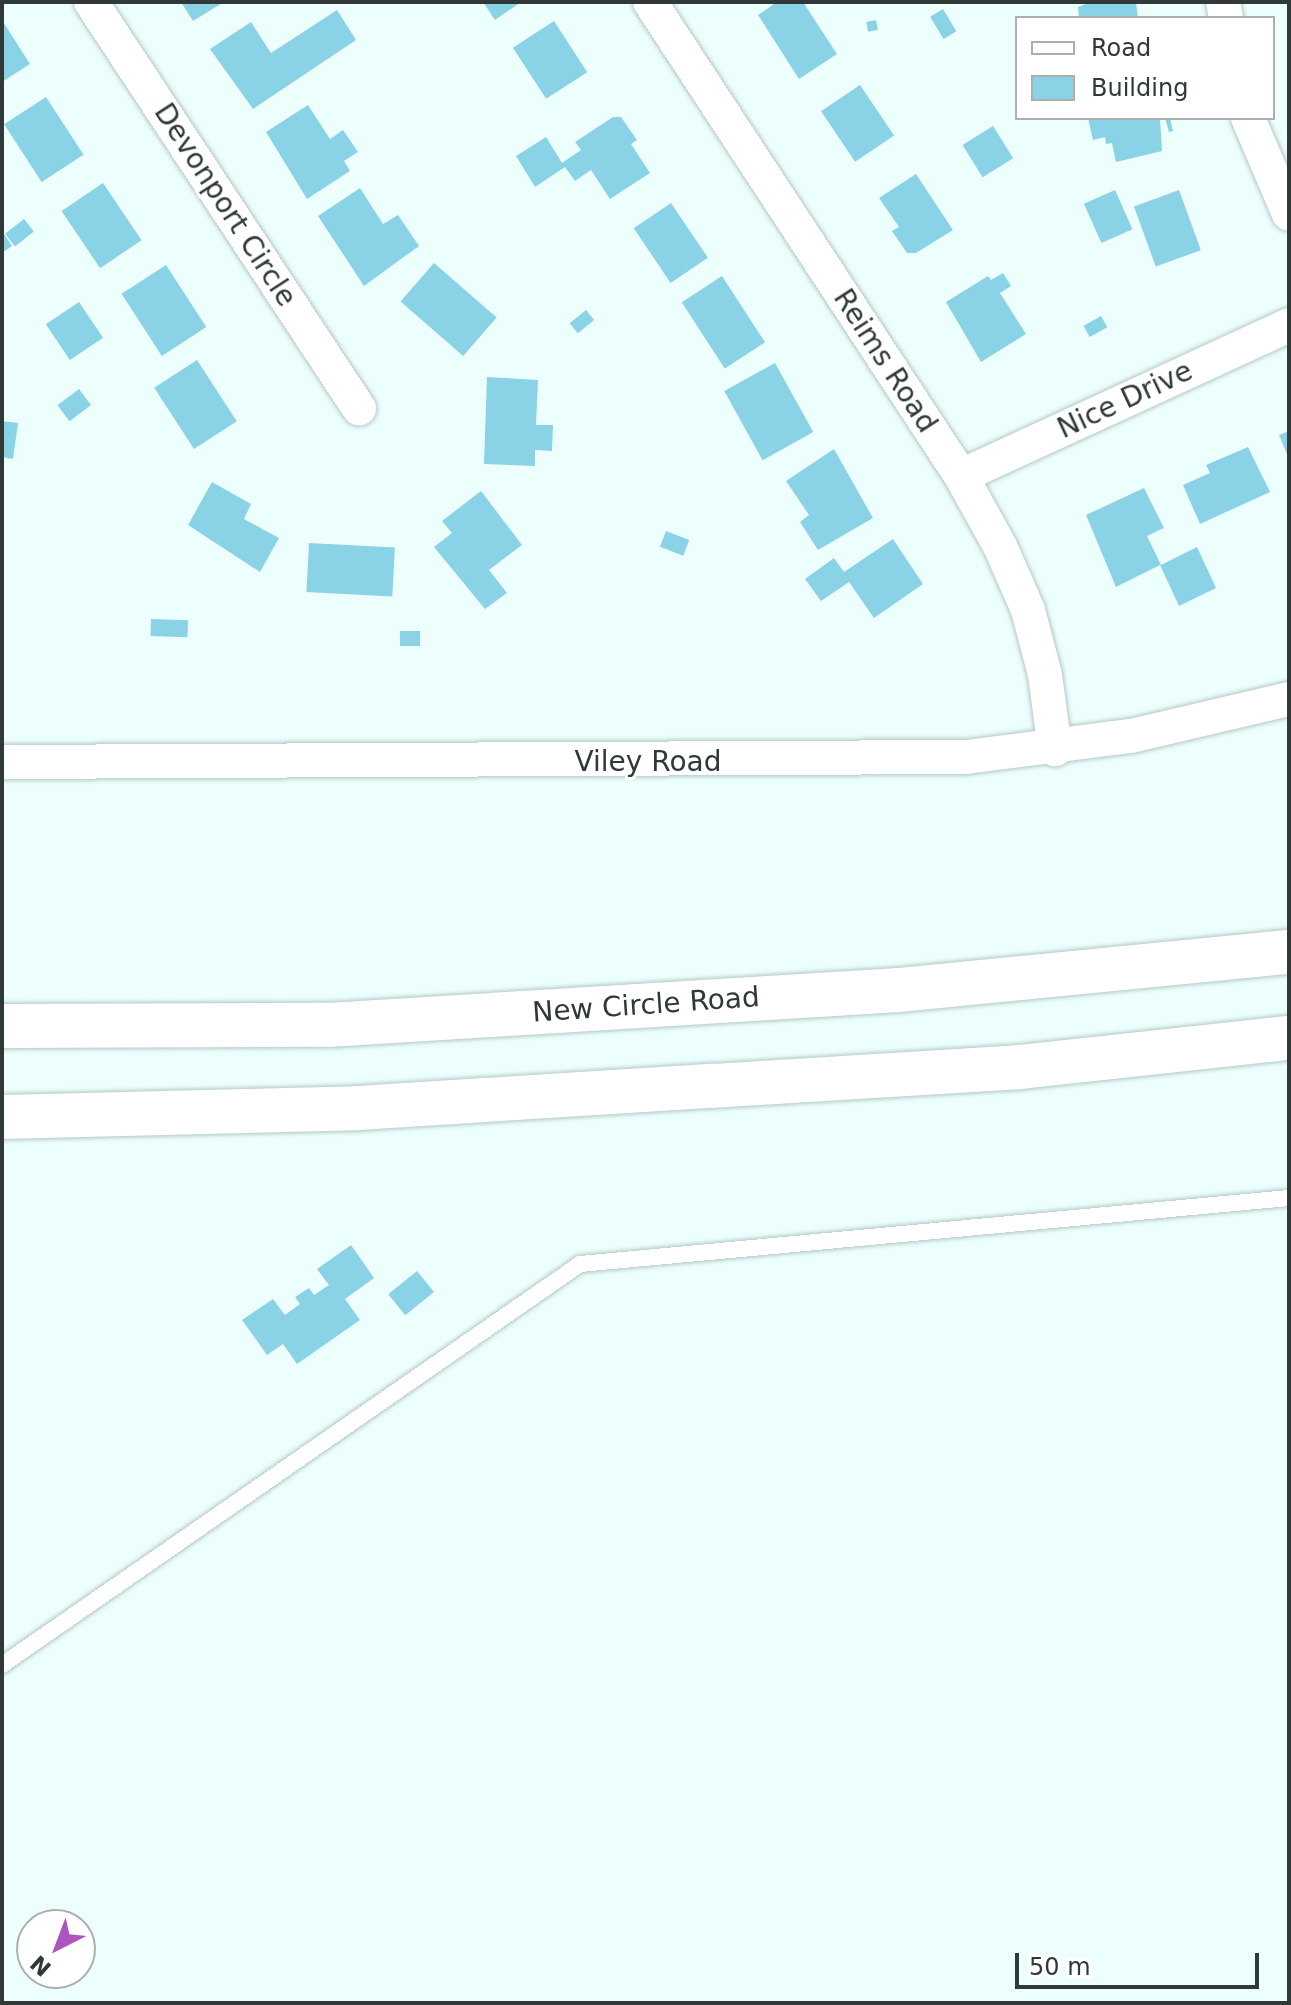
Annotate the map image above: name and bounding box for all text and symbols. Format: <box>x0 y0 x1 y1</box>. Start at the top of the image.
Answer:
legend <box>1015 16 1275 120</box>
text: Road <box>1091 34 1151 62</box>
text: Building <box>1091 74 1188 102</box>
street label: Devonport Circle <box>147 97 303 313</box>
street label: Reims Road <box>826 283 944 439</box>
street label: Nice Drive <box>1052 354 1198 446</box>
street label: Viley Road <box>574 745 722 779</box>
street label: New Circle Road <box>531 980 761 1030</box>
north arrow <box>16 1909 96 1989</box>
scale bar <box>1019 1937 1263 1987</box>
text: N <box>26 1950 56 1981</box>
text: 50 m <box>1029 1953 1091 1981</box>

